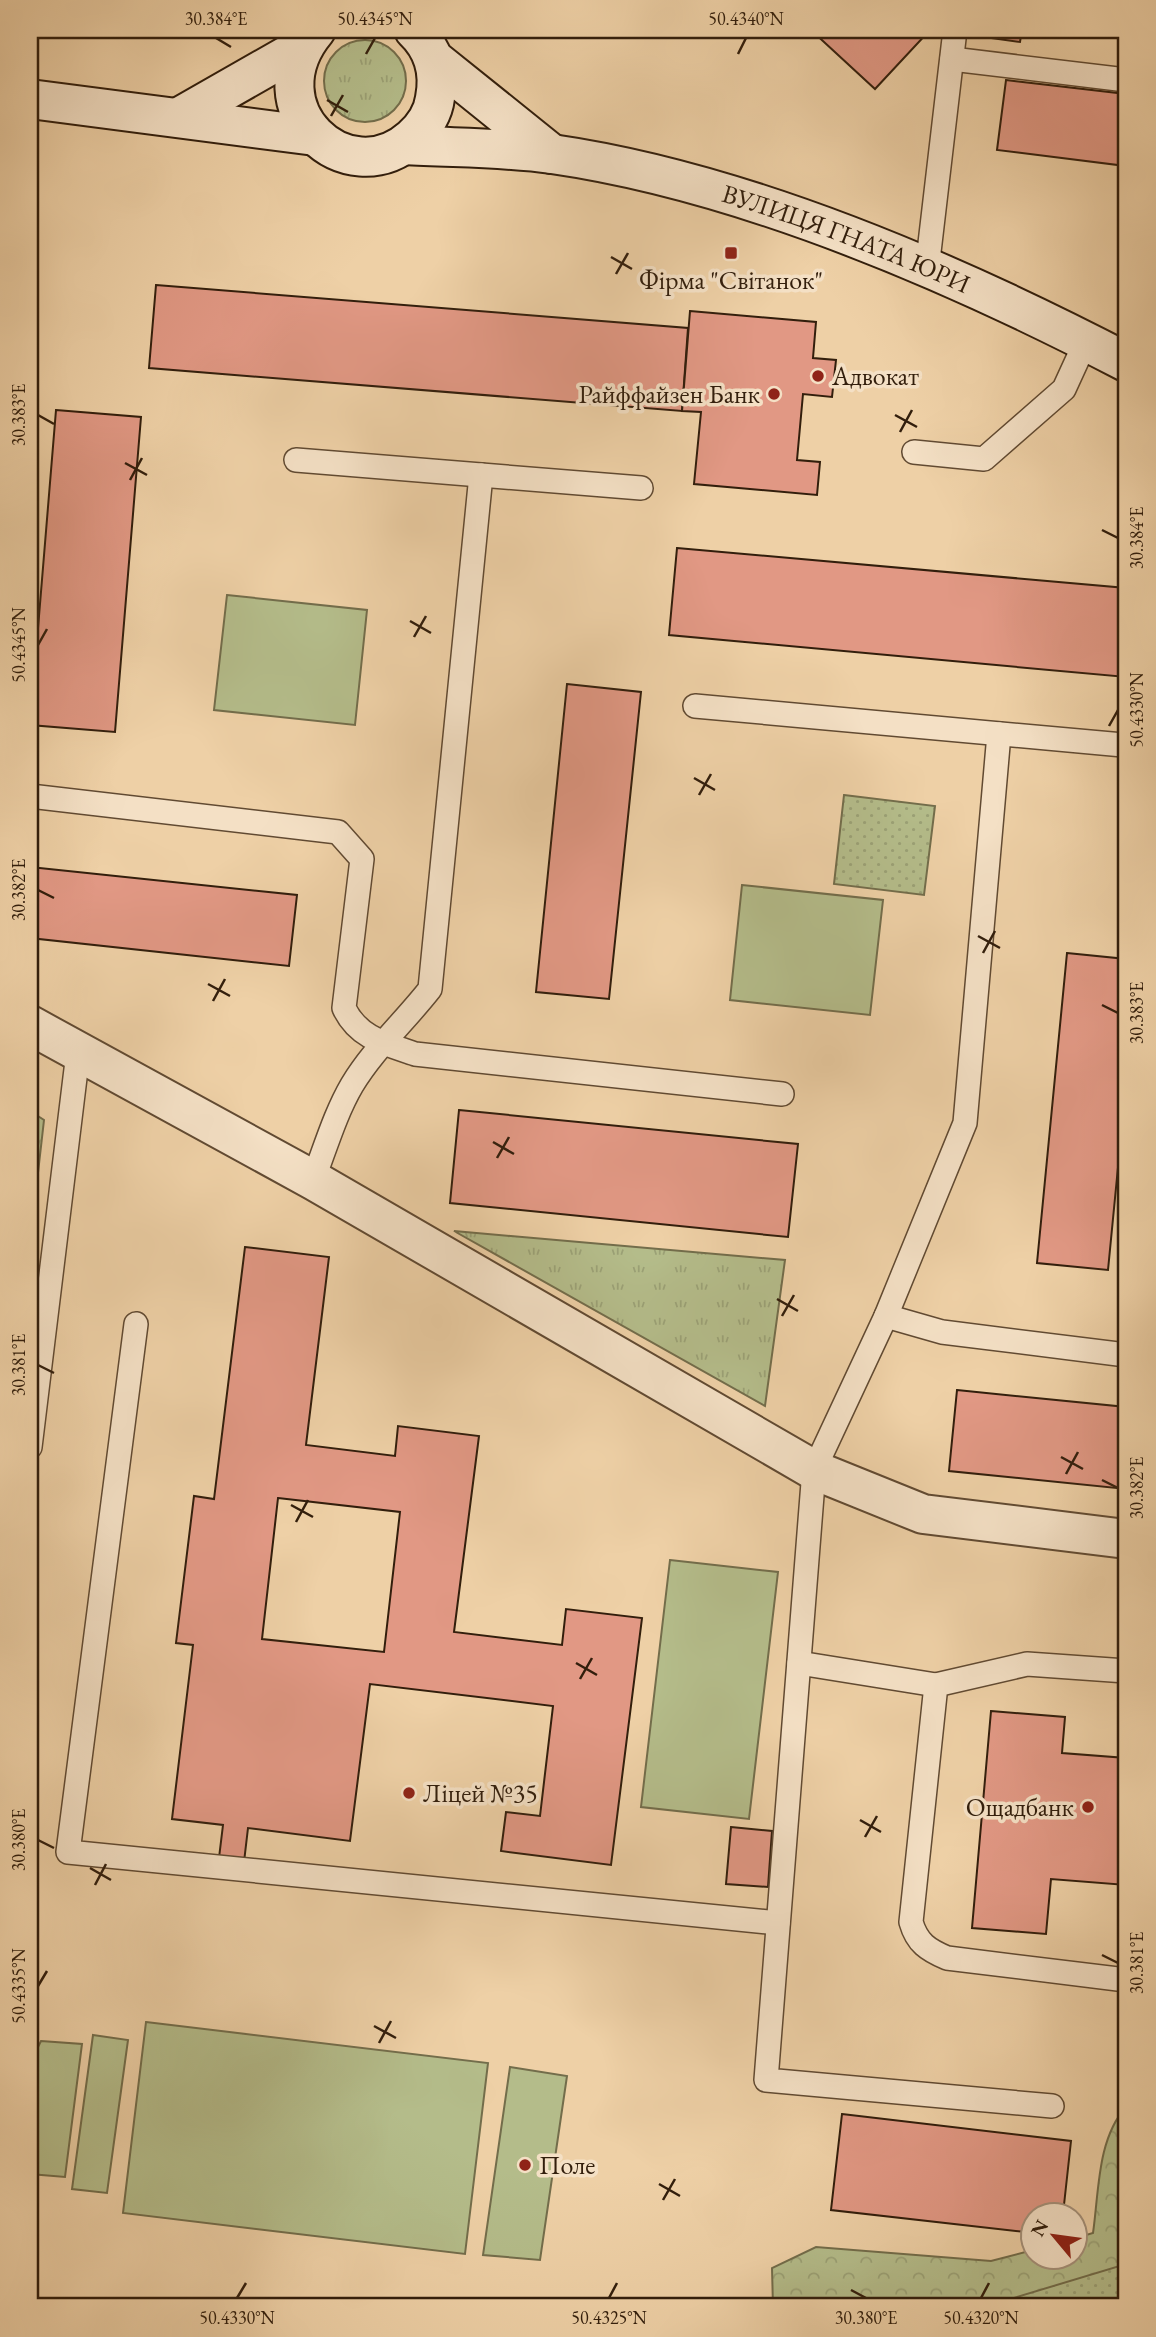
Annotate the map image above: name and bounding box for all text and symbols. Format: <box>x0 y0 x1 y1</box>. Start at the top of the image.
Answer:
text: 30.384°E <box>185 7 247 30</box>
text: 50.4345°N <box>337 7 413 30</box>
text: 50.4340°N <box>708 7 784 30</box>
street label: ВУЛИЦЯ ГНАТА ЮРИ <box>718 176 975 301</box>
marker: Фірма "Світанок" <box>723 245 739 261</box>
place label: Фірма "Світанок" <box>639 263 823 297</box>
place label: Адвокат <box>831 359 919 393</box>
marker: Адвокат <box>810 368 826 384</box>
place label: Райффайзен Банк <box>578 377 761 411</box>
text: 30.383°E <box>7 384 30 446</box>
marker: Райффайзен Банк <box>766 386 782 402</box>
text: 30.384°E <box>1125 507 1148 569</box>
text: 50.4345°N <box>7 607 30 683</box>
text: 50.4330°N <box>1125 672 1148 748</box>
text: 30.382°E <box>7 859 30 921</box>
text: 30.383°E <box>1125 982 1148 1044</box>
text: 30.381°E <box>7 1334 30 1396</box>
text: 30.382°E <box>1125 1457 1148 1519</box>
place label: Ліцей №35 <box>423 1776 538 1810</box>
marker: Ліцей №35 <box>401 1785 417 1801</box>
place label: Ощадбанк <box>966 1790 1075 1824</box>
marker: Ощадбанк <box>1080 1799 1096 1815</box>
text: 30.380°E <box>7 1809 30 1871</box>
text: 30.381°E <box>1125 1932 1148 1994</box>
text: 50.4335°N <box>7 1948 30 2024</box>
place label: Поле <box>539 2148 595 2182</box>
marker: Поле <box>517 2157 533 2173</box>
north arrow <box>1020 2200 1090 2270</box>
text: N <box>1025 2215 1055 2241</box>
text: 50.4330°N <box>199 2306 275 2329</box>
text: 50.4325°N <box>571 2306 647 2329</box>
text: 30.380°E <box>835 2306 897 2329</box>
text: 50.4320°N <box>943 2306 1019 2329</box>

